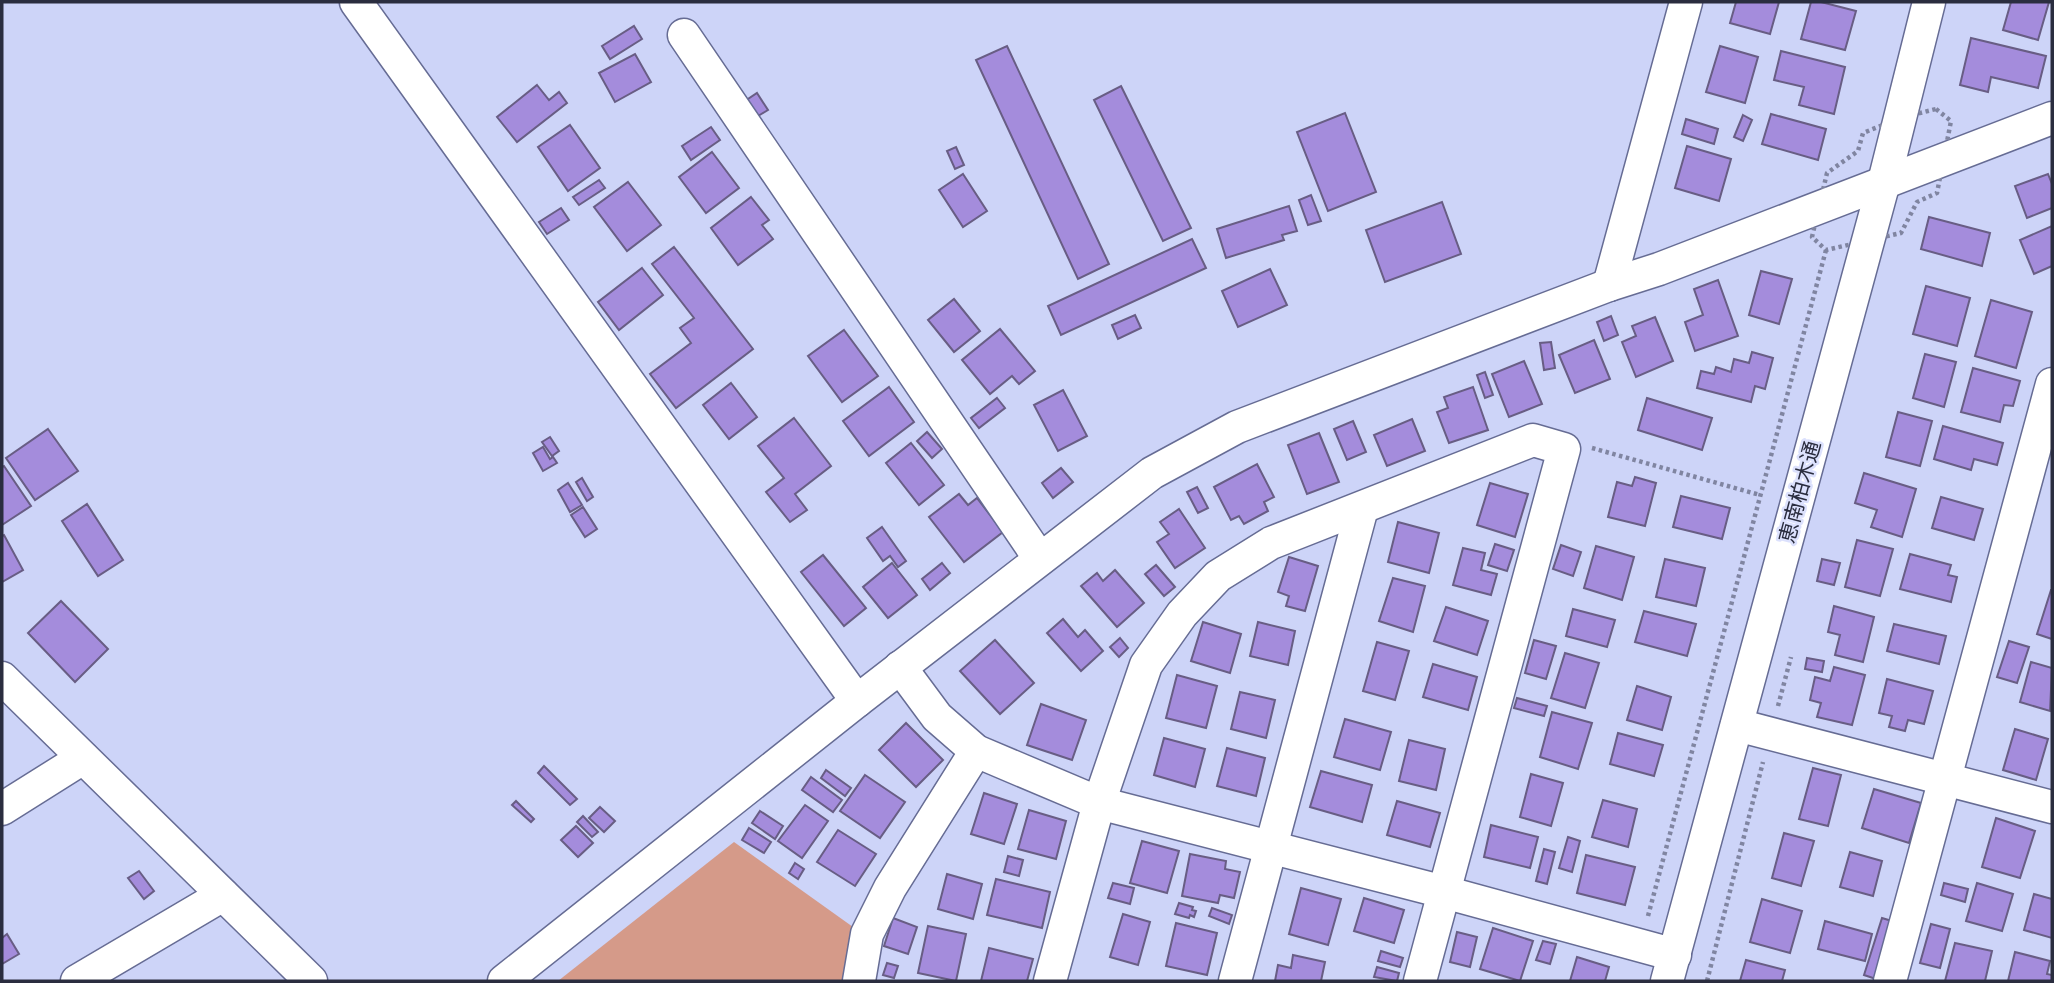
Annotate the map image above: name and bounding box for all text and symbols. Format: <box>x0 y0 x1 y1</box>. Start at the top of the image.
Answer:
street label: 恵南柏木通 <box>1772 437 1828 547</box>

